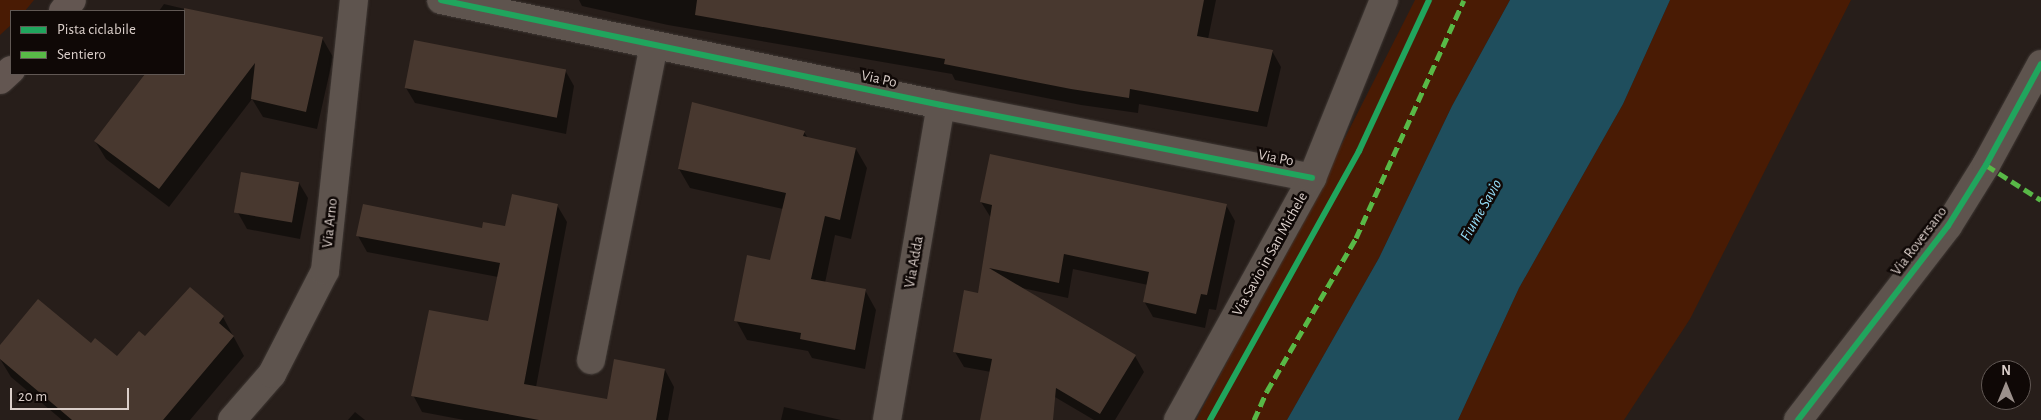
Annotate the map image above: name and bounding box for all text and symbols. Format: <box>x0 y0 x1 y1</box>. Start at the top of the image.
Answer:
legend <box>10 10 185 75</box>
text: Pista ciclabile <box>57 22 136 37</box>
text: Sentiero <box>57 47 106 62</box>
street label: Via Po <box>860 66 898 92</box>
street label: Via Po <box>1257 146 1295 170</box>
water label: Fiume Savio <box>1456 176 1506 244</box>
street label: Via Savio in San Michele <box>1228 189 1312 319</box>
street label: Via Arno <box>318 197 342 249</box>
street label: Via Roversano <box>1887 203 1951 279</box>
street label: Via Adda <box>901 235 927 289</box>
north arrow <box>1981 360 2031 410</box>
text: N <box>2001 364 2011 378</box>
scale bar <box>12 378 131 410</box>
text: 20 m <box>18 389 47 404</box>

